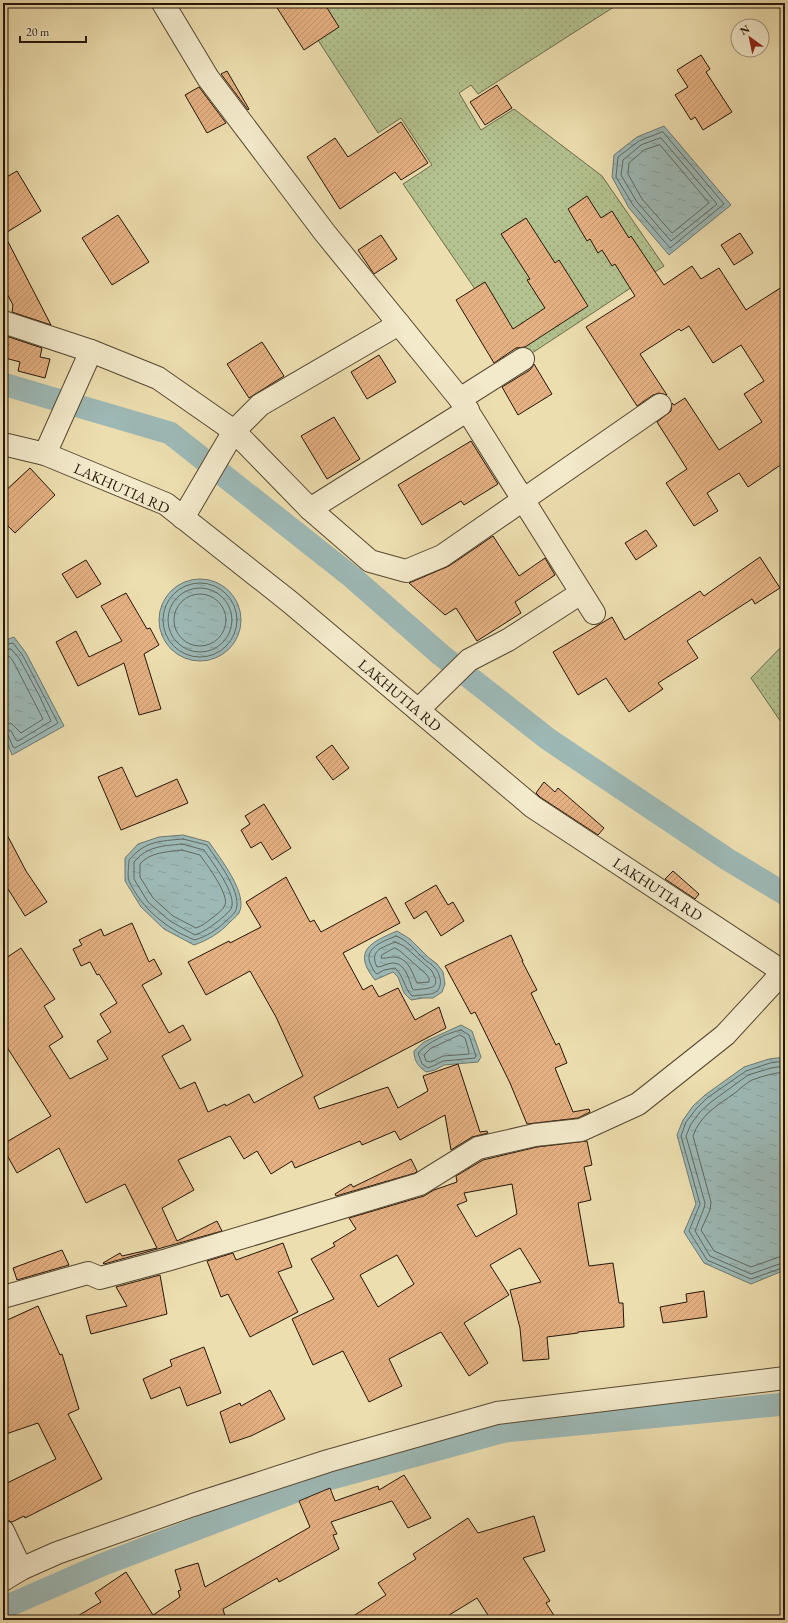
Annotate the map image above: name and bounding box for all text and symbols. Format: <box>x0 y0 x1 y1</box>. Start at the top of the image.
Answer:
scale bar <box>20 18 86 44</box>
north arrow <box>730 18 770 58</box>
text: N <box>737 21 752 38</box>
text: 20 m <box>26 24 50 40</box>
street label: LAKHUTIA RD <box>71 458 173 518</box>
street label: LAKHUTIA RD <box>354 655 446 735</box>
street label: LAKHUTIA RD <box>610 853 706 925</box>

